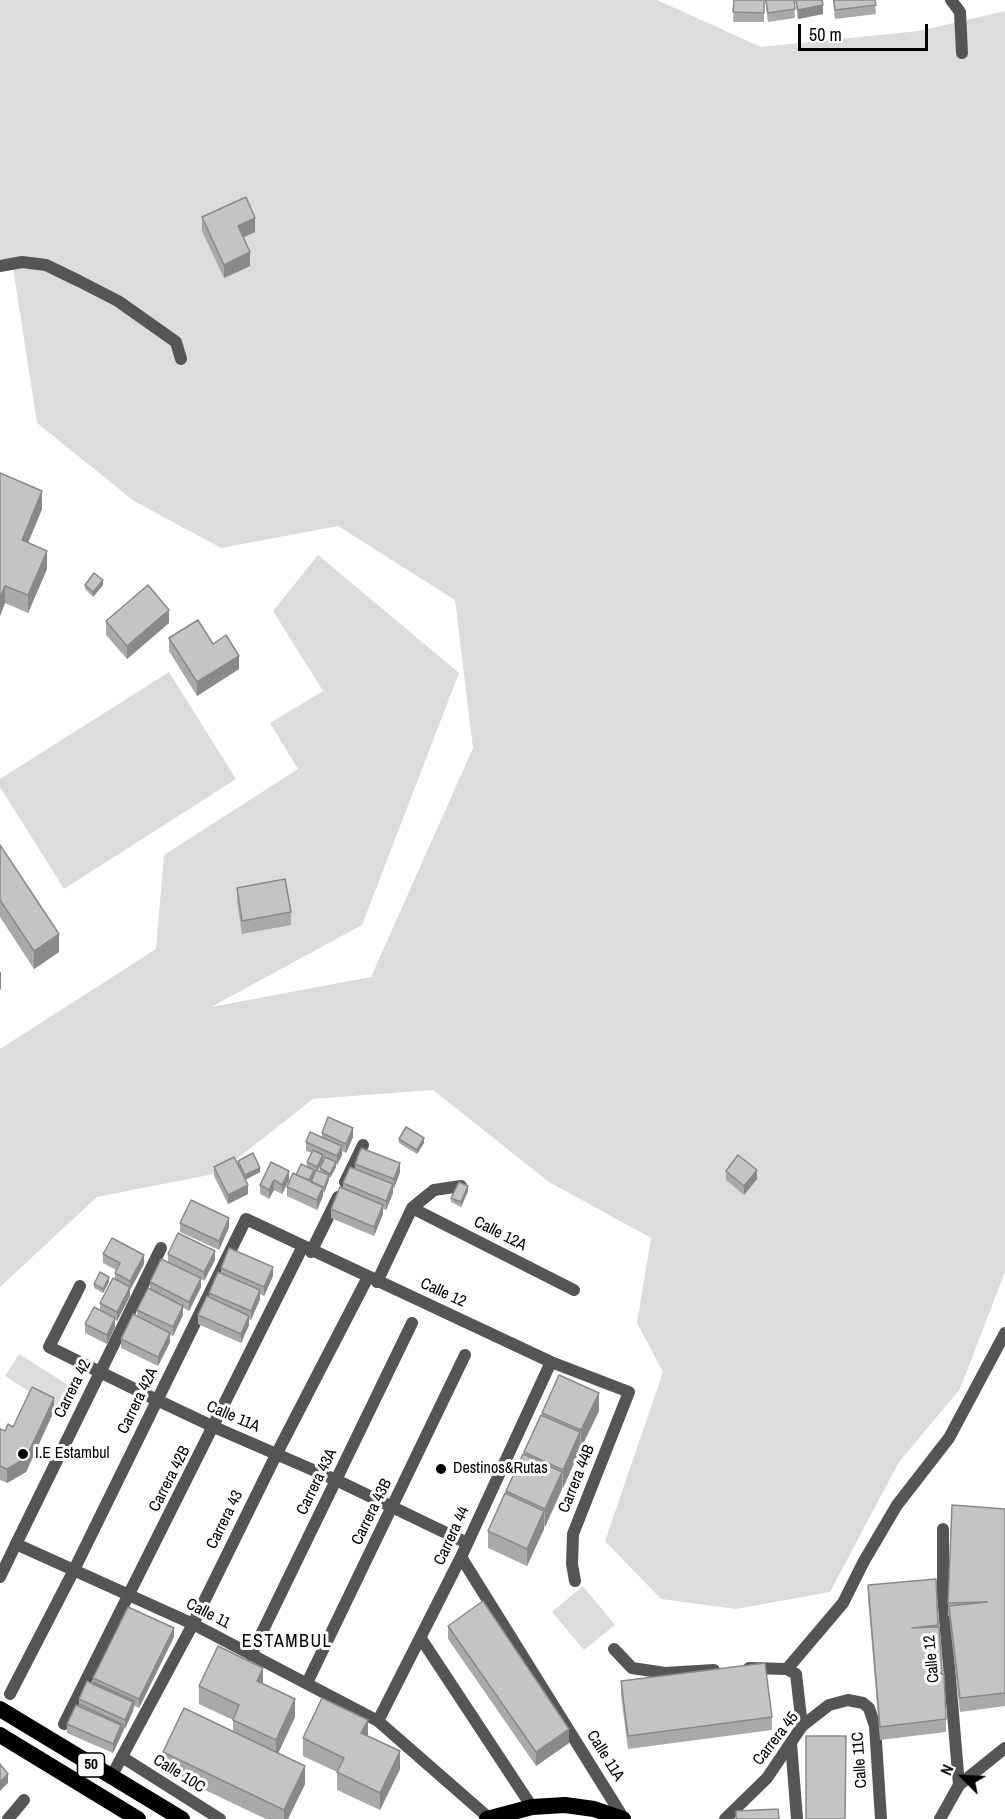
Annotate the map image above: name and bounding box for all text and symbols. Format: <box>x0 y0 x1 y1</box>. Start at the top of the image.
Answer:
scale bar <box>801 12 932 50</box>
text: 50 m <box>809 22 842 47</box>
street label: Calle 12A <box>470 1213 530 1255</box>
street label: Calle 12 <box>417 1274 469 1312</box>
street label: Carrera 42 <box>51 1357 95 1421</box>
street label: Carrera 42A <box>114 1365 162 1437</box>
street label: Calle 11A <box>204 1397 262 1437</box>
street label: Carrera 44B <box>555 1442 599 1516</box>
street label: Carrera 42B <box>145 1443 195 1515</box>
place label: I.E Estambul <box>35 1444 109 1464</box>
street label: Carrera 43A <box>293 1446 341 1518</box>
marker: I.E Estambul <box>16 1447 30 1461</box>
place label: Destinos&Rutas <box>453 1459 548 1479</box>
marker: Destinos&Rutas <box>434 1462 448 1476</box>
street label: Carrera 43B <box>348 1476 396 1548</box>
street label: Carrera 43 <box>203 1488 247 1552</box>
street label: Carrera 44 <box>430 1504 474 1568</box>
street label: Calle 11 <box>183 1595 233 1633</box>
district label: ESTAMBUL <box>242 1631 332 1653</box>
street label: Calle 12 <box>920 1634 944 1684</box>
street label: Carrera 45 <box>749 1708 803 1770</box>
street label: Calle 11A <box>582 1727 628 1785</box>
street label: Calle 11C <box>848 1731 872 1789</box>
north arrow <box>933 1747 993 1807</box>
street label: Calle 10C <box>149 1751 209 1797</box>
road number: 50 <box>78 1753 104 1777</box>
text: N <box>935 1761 959 1778</box>

